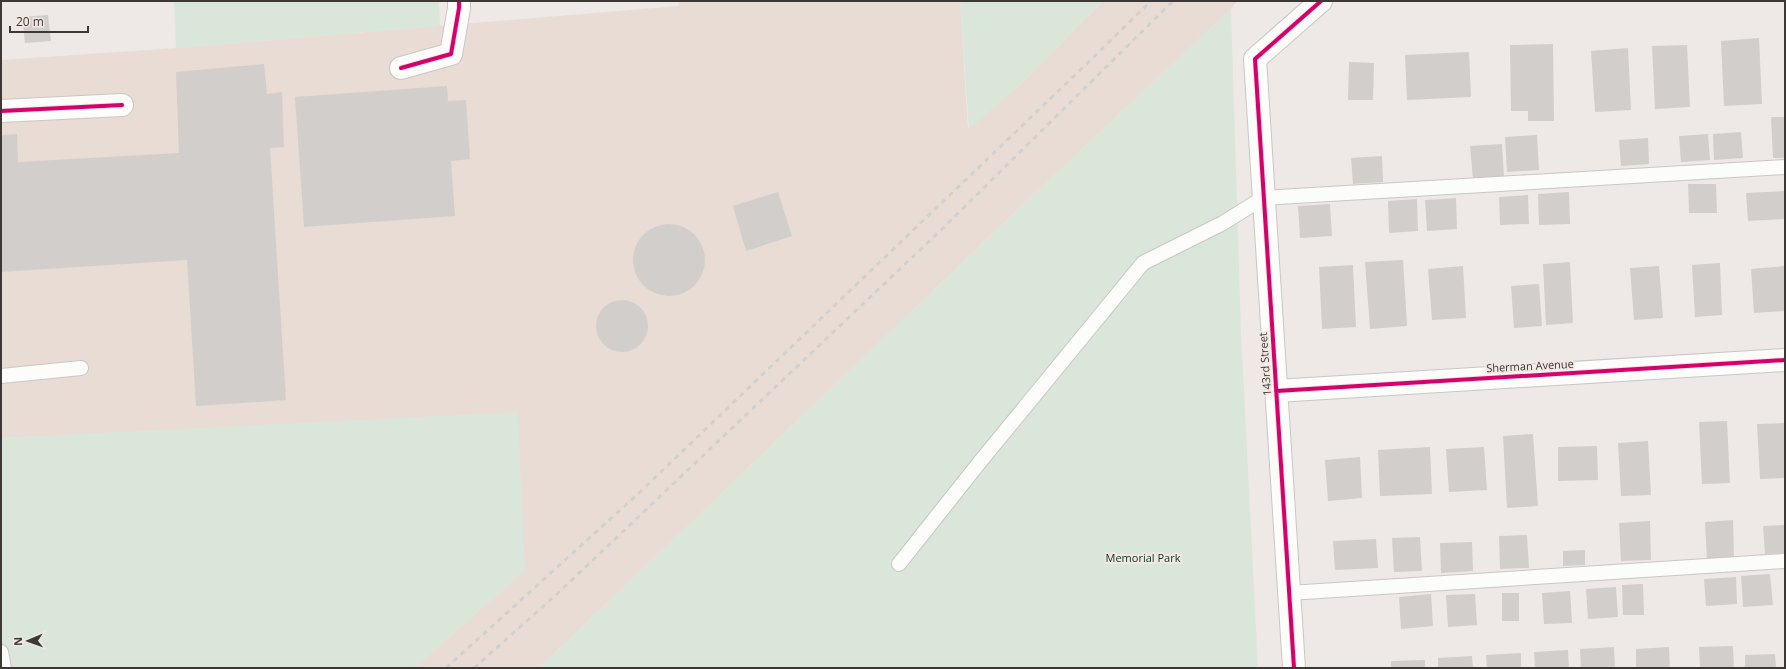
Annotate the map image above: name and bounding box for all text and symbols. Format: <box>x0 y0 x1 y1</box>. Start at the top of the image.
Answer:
scale bar <box>10 8 88 34</box>
text: 20 m <box>16 13 44 30</box>
street label: 143rd Street <box>1255 332 1274 396</box>
street label: Sherman Avenue <box>1486 356 1574 375</box>
park label: Memorial Park <box>1106 550 1181 565</box>
north arrow <box>8 621 48 661</box>
text: N <box>10 637 25 646</box>

